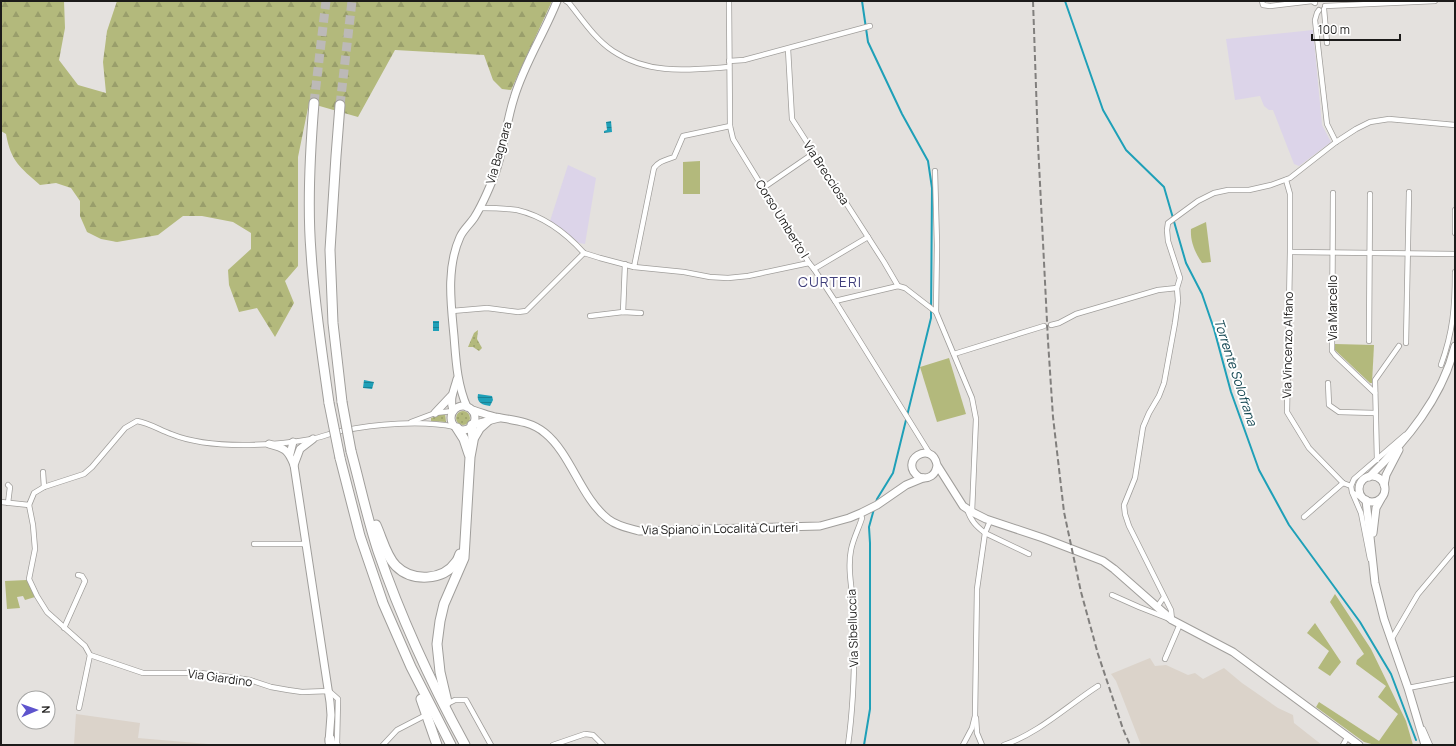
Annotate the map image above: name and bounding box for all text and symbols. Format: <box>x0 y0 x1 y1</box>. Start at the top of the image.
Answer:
scale bar <box>1312 16 1400 42</box>
text: 100 m <box>1318 21 1350 38</box>
street label: Via Bagnara <box>481 119 516 186</box>
street label: Via Brecciosa <box>799 137 853 208</box>
street label: Corso Umberto I <box>752 176 813 261</box>
district label: CURTERI <box>798 272 862 291</box>
street label: Via Marcello <box>1324 275 1341 341</box>
street label: Via Vincenzo Alfano <box>1278 291 1297 399</box>
water label: Torrente Solofrana <box>1210 316 1262 429</box>
street label: Via Spiano in Località Curteri <box>642 519 798 538</box>
street label: Via Sibelluccia <box>843 589 862 667</box>
street label: Via Giardino <box>187 665 253 690</box>
north arrow <box>16 690 56 730</box>
text: N <box>39 705 54 714</box>

